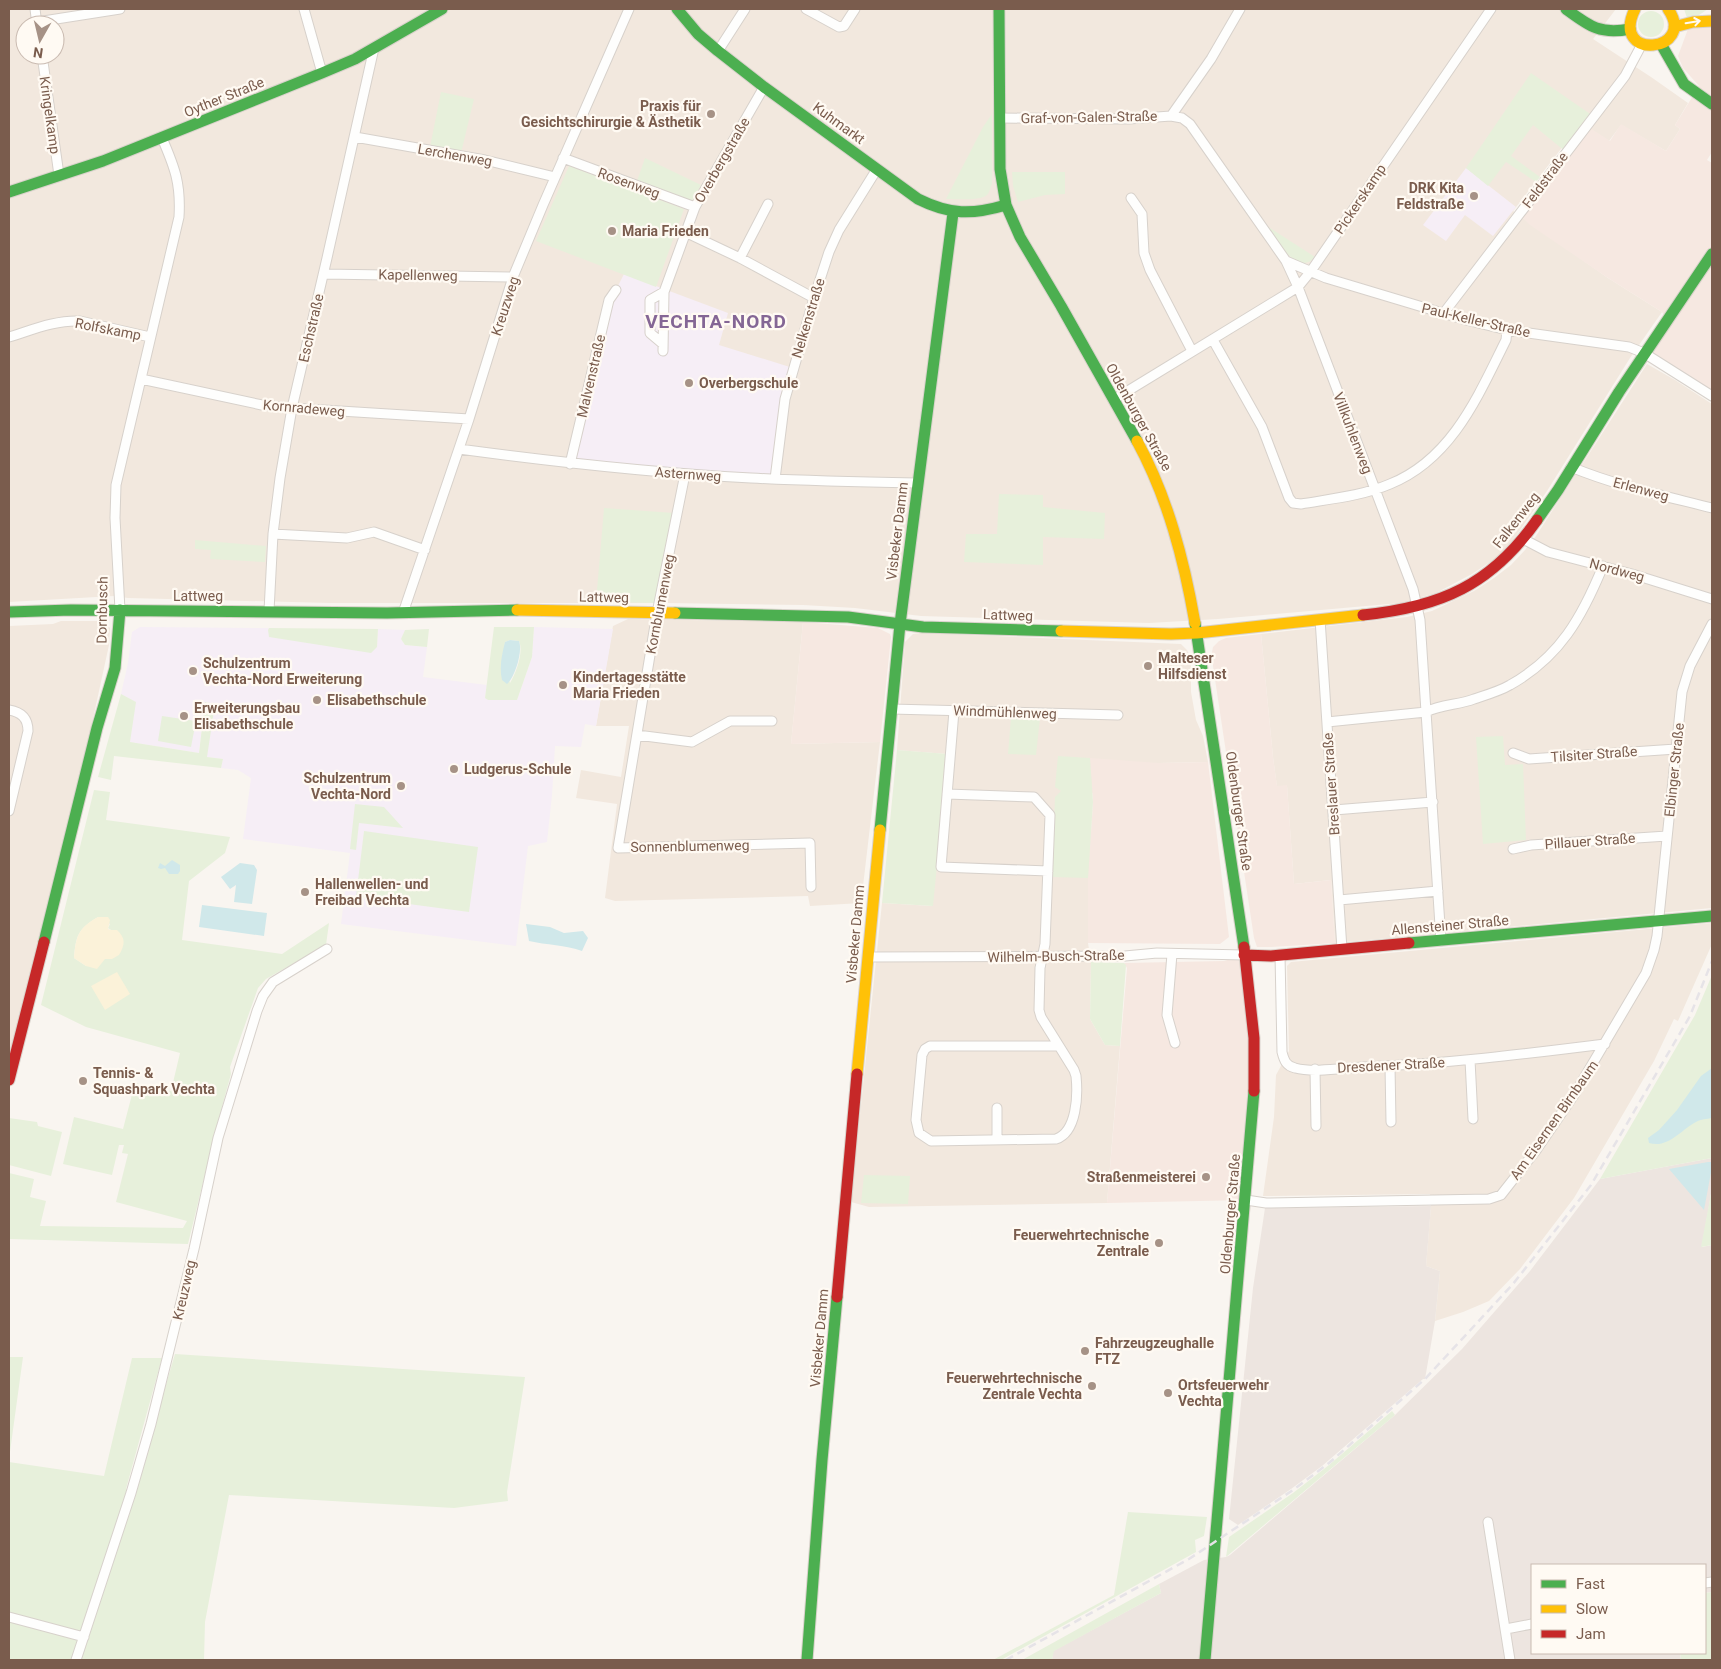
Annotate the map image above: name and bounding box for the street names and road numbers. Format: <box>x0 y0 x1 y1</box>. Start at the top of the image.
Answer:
street label: Oyther Straße <box>182 74 266 120</box>
street label: Kringelkamp <box>37 75 63 155</box>
street label: Kuhmarkt <box>810 99 868 147</box>
street label: Graf-von-Galen-Straße <box>1020 108 1158 126</box>
street label: Overbergstraße <box>691 114 753 206</box>
street label: Lerchenweg <box>416 141 494 169</box>
street label: Feldstraße <box>1519 149 1571 211</box>
street label: Pickerskamp <box>1331 161 1389 237</box>
street label: Rosenweg <box>596 164 662 202</box>
street label: Kapellenweg <box>378 266 458 284</box>
street label: Kreuzweg <box>488 274 522 338</box>
street label: Nelkenstraße <box>788 276 828 360</box>
street label: Eschstraße <box>295 292 327 364</box>
street label: Paul-Keller-Straße <box>1420 300 1532 340</box>
street label: Rolfskamp <box>74 315 143 343</box>
street label: Malvenstraße <box>574 333 608 419</box>
street label: Oldenburger Straße <box>1103 360 1175 474</box>
street label: Villkuhlenweg <box>1330 390 1376 476</box>
street label: Kornradeweg <box>262 396 346 420</box>
street label: Asternweg <box>654 464 722 484</box>
street label: Erlenweg <box>1611 474 1671 504</box>
street label: Visbeker Damm <box>883 481 911 581</box>
street label: Falkenweg <box>1489 489 1543 551</box>
street label: Kornblumenweg <box>642 553 678 655</box>
street label: Nordweg <box>1588 555 1646 585</box>
street label: Dornbusch <box>93 576 111 644</box>
street label: Lattweg <box>173 588 223 604</box>
street label: Lattweg <box>579 589 629 605</box>
street label: Lattweg <box>983 606 1033 624</box>
street label: Windmühlenweg <box>953 702 1057 722</box>
street label: Elbinger Straße <box>1661 722 1687 818</box>
street label: Breslauer Straße <box>1319 732 1343 836</box>
street label: Tilsiter Straße <box>1550 743 1638 765</box>
street label: Oldenburger Straße <box>1223 750 1255 872</box>
street label: Pillauer Straße <box>1544 830 1636 852</box>
street label: Sonnenblumenweg <box>630 837 750 855</box>
street label: Visbeker Damm <box>843 884 867 984</box>
street label: Allensteiner Straße <box>1391 912 1509 938</box>
street label: Wilhelm-Busch-Straße <box>987 947 1125 965</box>
street label: Dresdener Straße <box>1337 1054 1445 1076</box>
street label: Am Eisernen Birnbaum <box>1507 1057 1601 1183</box>
street label: Oldenburger Straße <box>1217 1153 1243 1275</box>
street label: Kreuzweg <box>169 1258 199 1322</box>
street label: Visbeker Damm <box>807 1288 831 1388</box>

